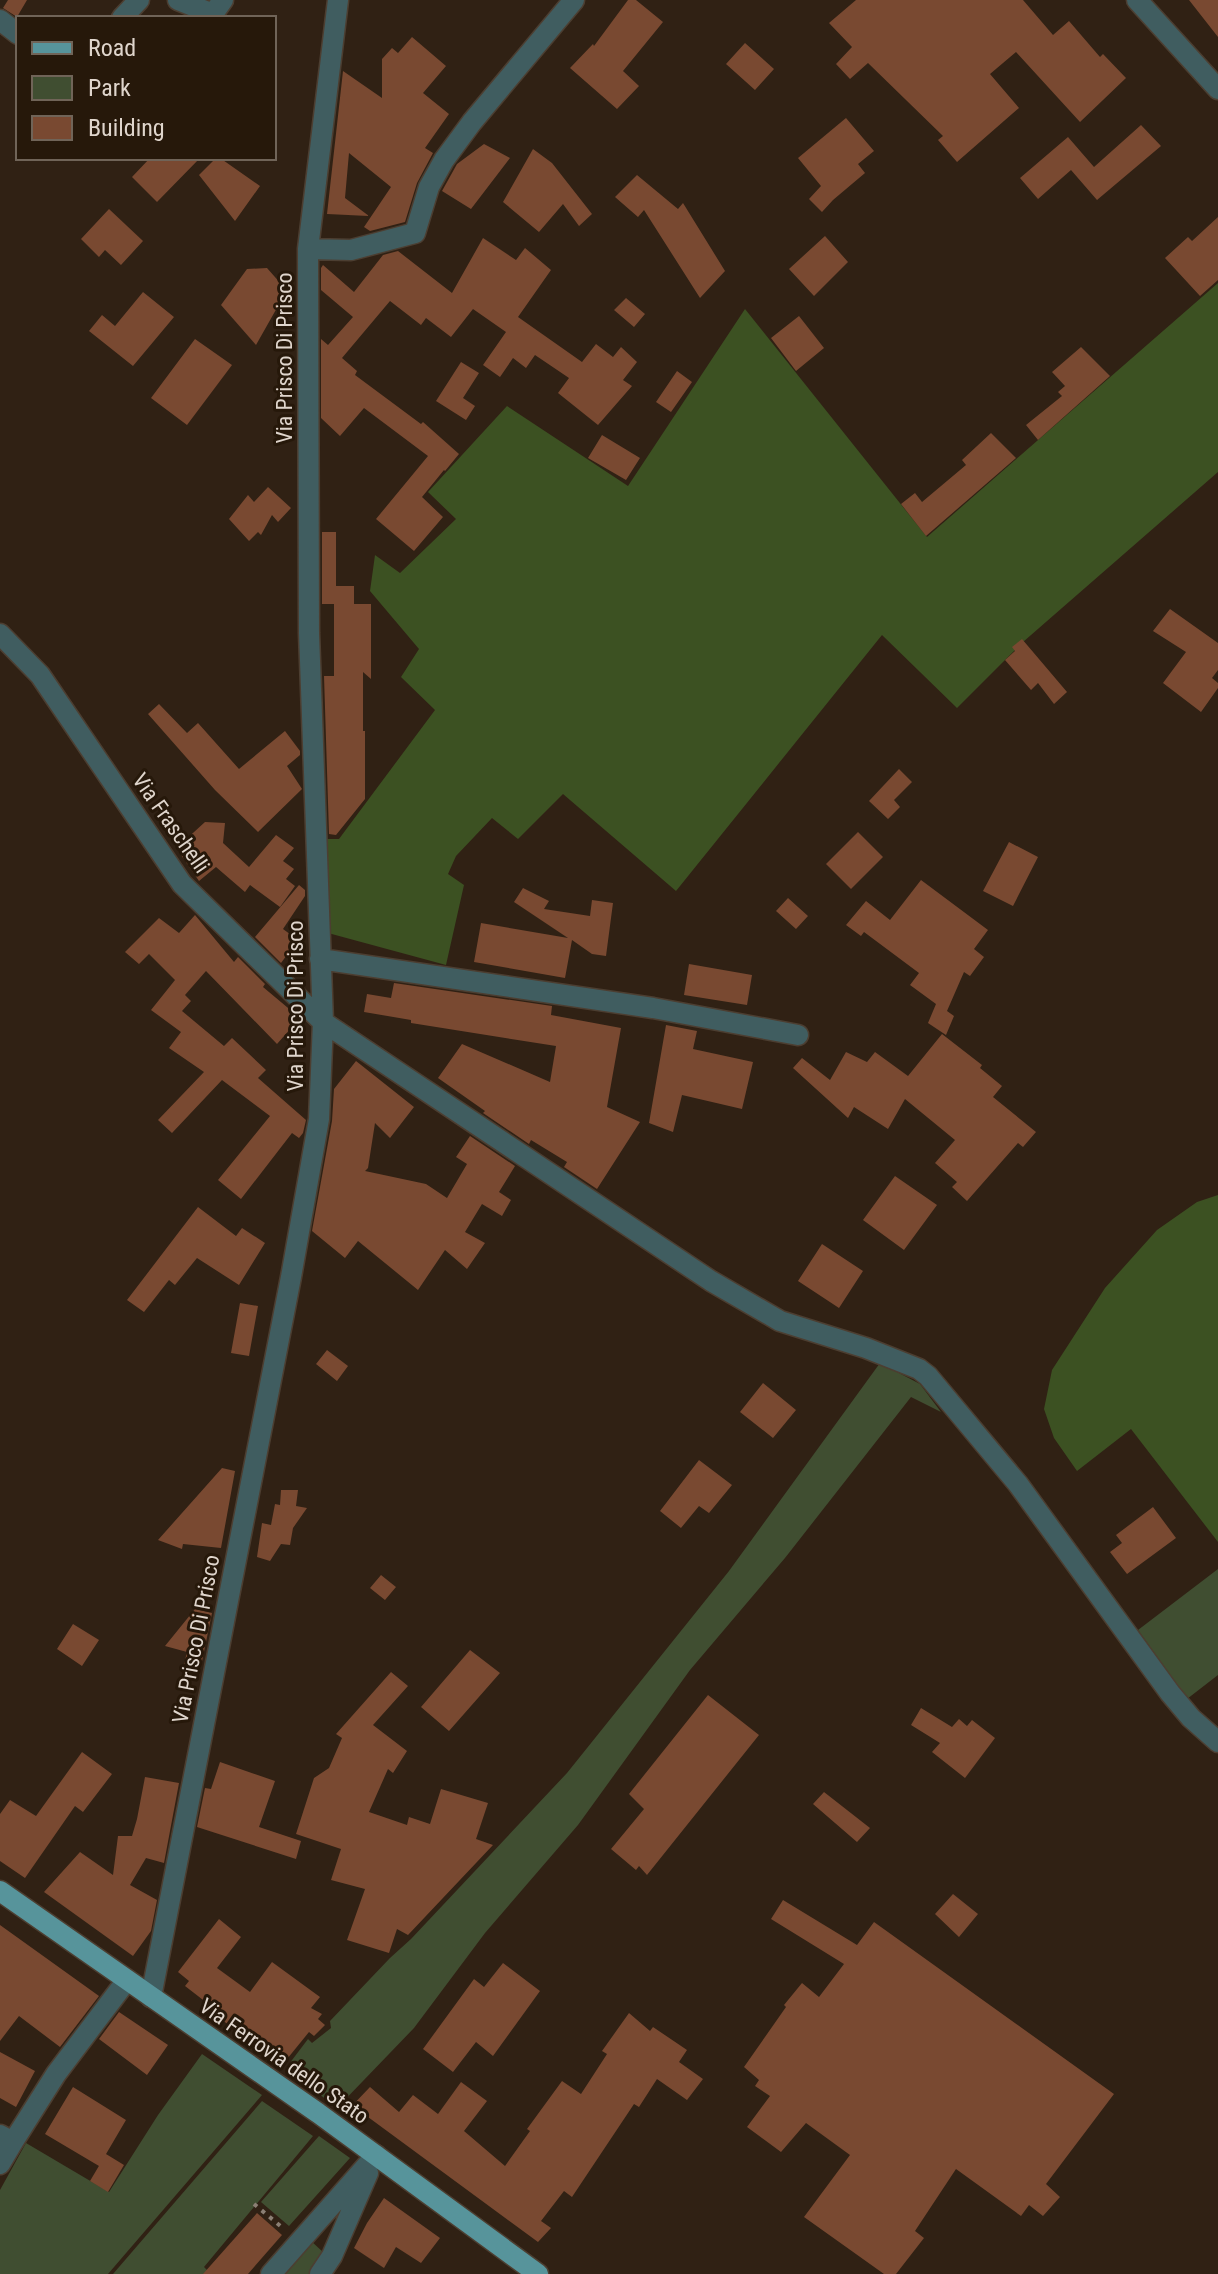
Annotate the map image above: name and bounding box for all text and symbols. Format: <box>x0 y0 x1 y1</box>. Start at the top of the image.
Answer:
legend <box>16 16 276 160</box>
text: Road <box>88 34 136 62</box>
text: Park <box>88 74 131 102</box>
text: Building <box>88 114 165 142</box>
street label: Via Prisco Di Prisco <box>272 272 297 444</box>
street label: Via Fraschelli <box>127 768 215 878</box>
street label: Via Prisco Di Prisco <box>283 920 308 1092</box>
street label: Via Prisco Di Prisco <box>167 1553 225 1725</box>
street label: Via Ferrovia dello Stato <box>195 1993 373 2129</box>

